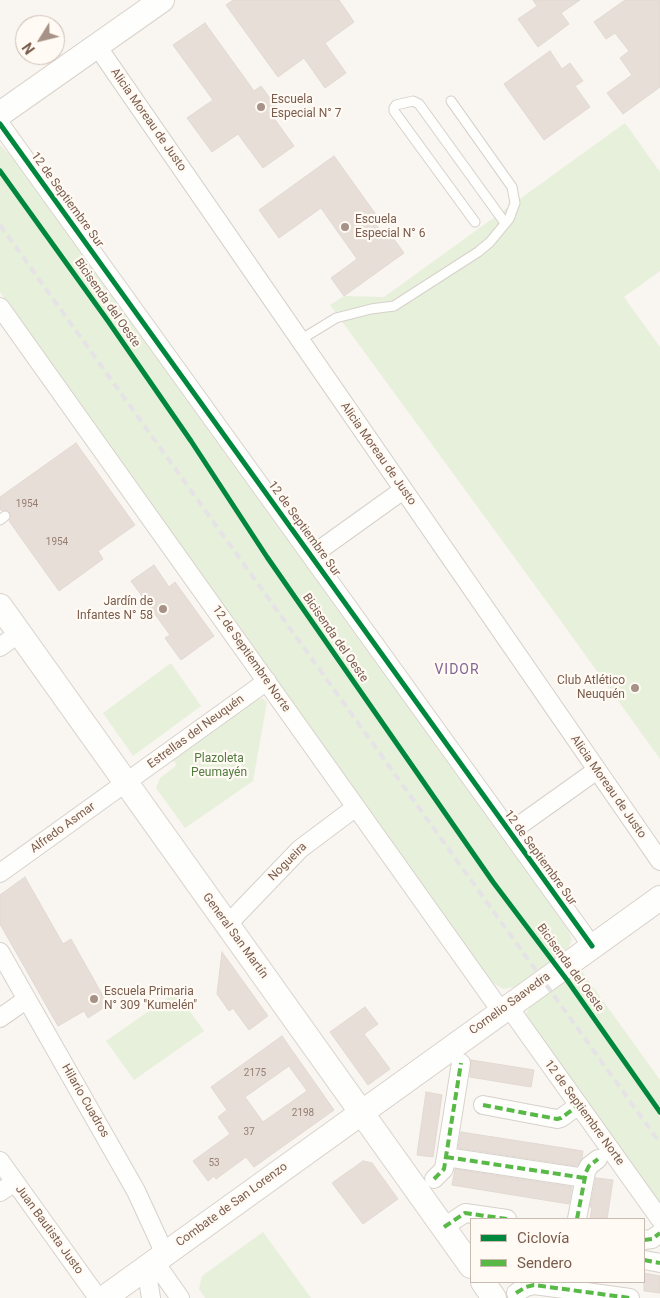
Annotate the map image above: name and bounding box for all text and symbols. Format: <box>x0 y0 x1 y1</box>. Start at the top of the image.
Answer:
north arrow <box>15 15 65 65</box>
text: N <box>19 40 38 57</box>
street label: Alicia Moreau de Justo <box>107 66 189 174</box>
place label: Escuela Especial N° 7 <box>271 93 342 121</box>
marker: Escuela Especial N° 7 <box>255 101 267 113</box>
street label: 12 de Septiembre Sur <box>28 150 106 250</box>
place label: Escuela Especial N° 6 <box>355 213 426 241</box>
marker: Escuela Especial N° 6 <box>339 221 351 233</box>
street label: Bicisenda del Oeste <box>71 256 143 350</box>
street label: Alicia Moreau de Justo <box>337 400 419 508</box>
street label: 12 de Septiembre Sur <box>265 479 343 579</box>
house number: 1954 <box>16 498 38 510</box>
house number: 1954 <box>46 536 68 548</box>
street label: Bicisenda del Oeste <box>299 591 371 685</box>
place label: Jardín de Infantes N° 58 <box>77 595 153 623</box>
marker: Jardín de Infantes N° 58 <box>157 603 169 615</box>
street label: 12 de Septiembre Norte <box>209 603 293 715</box>
district label: VIDOR <box>434 662 480 678</box>
place label: Club Atlético Neuquén <box>557 674 625 702</box>
marker: Club Atlético Neuquén <box>629 682 641 694</box>
street label: Estrellas del Neuquén <box>145 692 247 772</box>
street label: Alicia Moreau de Justo <box>567 733 649 841</box>
park label: Plazoleta Peumayén <box>191 752 247 780</box>
street label: Alfredo Asmar <box>28 800 98 856</box>
street label: 12 de Septiembre Sur <box>501 808 579 908</box>
street label: Nogueira <box>266 840 310 884</box>
street label: General San Martín <box>199 891 271 981</box>
street label: Bicisenda del Oeste <box>533 921 607 1015</box>
street label: Cornelio Saavedra <box>467 970 553 1038</box>
place label: Escuela Primaria N° 309 "Kumelén" <box>104 985 197 1013</box>
marker: Escuela Primaria N° 309 "Kumelén" <box>88 993 100 1005</box>
street label: 12 de Septiembre Norte <box>541 1058 627 1168</box>
street label: Hilario Cuadros <box>58 1062 112 1140</box>
house number: 2175 <box>244 1067 266 1079</box>
house number: 2198 <box>292 1107 314 1119</box>
house number: 37 <box>243 1126 255 1138</box>
house number: 53 <box>208 1157 220 1169</box>
street label: Combate de San Lorenzo <box>174 1160 290 1250</box>
street label: Juan Bautista Justo <box>12 1183 86 1277</box>
legend <box>470 1218 645 1283</box>
text: Ciclovía <box>517 1229 570 1247</box>
text: Sendero <box>517 1254 572 1272</box>

